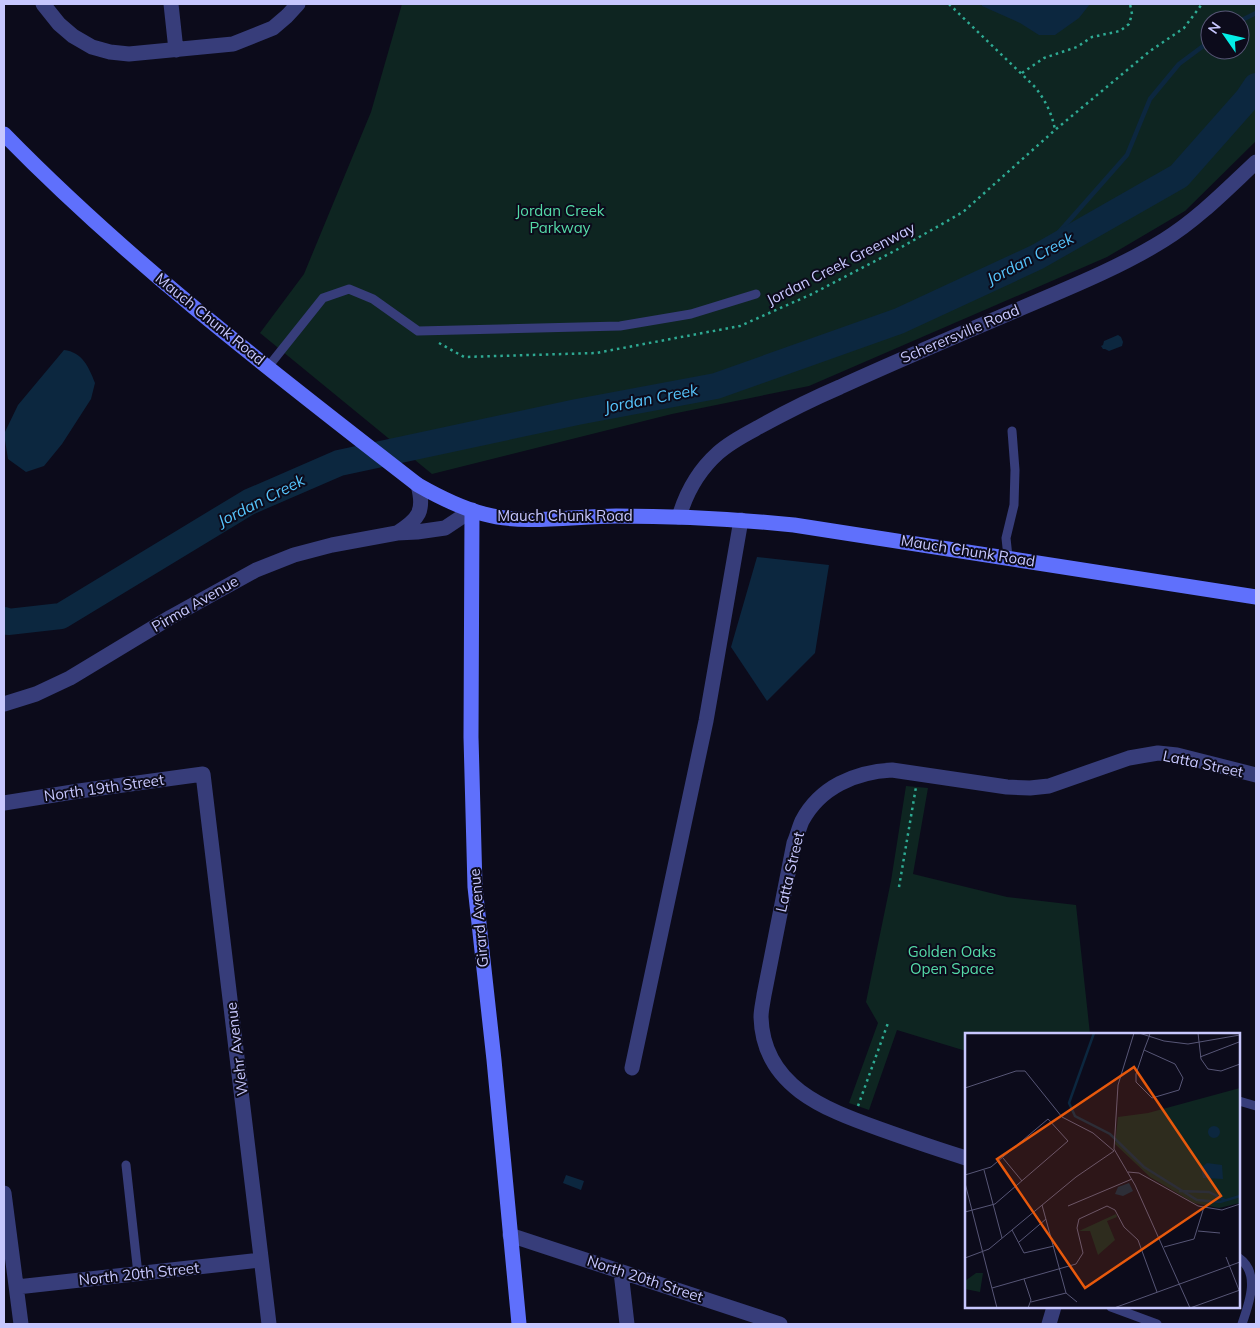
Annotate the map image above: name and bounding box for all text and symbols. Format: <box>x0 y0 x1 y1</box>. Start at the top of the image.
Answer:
north arrow <box>1200 10 1250 60</box>
text: N <box>1204 18 1225 37</box>
park label: Jordan Creek Parkway <box>515 201 605 237</box>
street label: Jordan Creek Greenway <box>763 218 918 309</box>
water label: Jordan Creek <box>981 227 1078 289</box>
street label: Mauch Chunk Road <box>152 269 269 369</box>
street label: Scherersville Road <box>897 300 1022 367</box>
water label: Jordan Creek <box>600 379 700 417</box>
water label: Jordan Creek <box>212 469 309 531</box>
street label: Mauch Chunk Road <box>497 506 633 525</box>
street label: Mauch Chunk Road <box>900 531 1037 570</box>
street label: Pirma Avenue <box>148 571 242 636</box>
street label: Latta Street <box>1161 746 1245 781</box>
street label: North 19th Street <box>43 770 165 805</box>
street label: Latta Street <box>771 830 808 914</box>
street label: Girard Avenue <box>465 868 492 968</box>
park label: Golden Oaks Open Space <box>908 942 996 978</box>
street label: Wehr Avenue <box>221 1001 252 1097</box>
inset map <box>965 1033 1240 1308</box>
street label: North 20th Street <box>585 1251 706 1306</box>
street label: North 20th Street <box>78 1258 200 1289</box>

